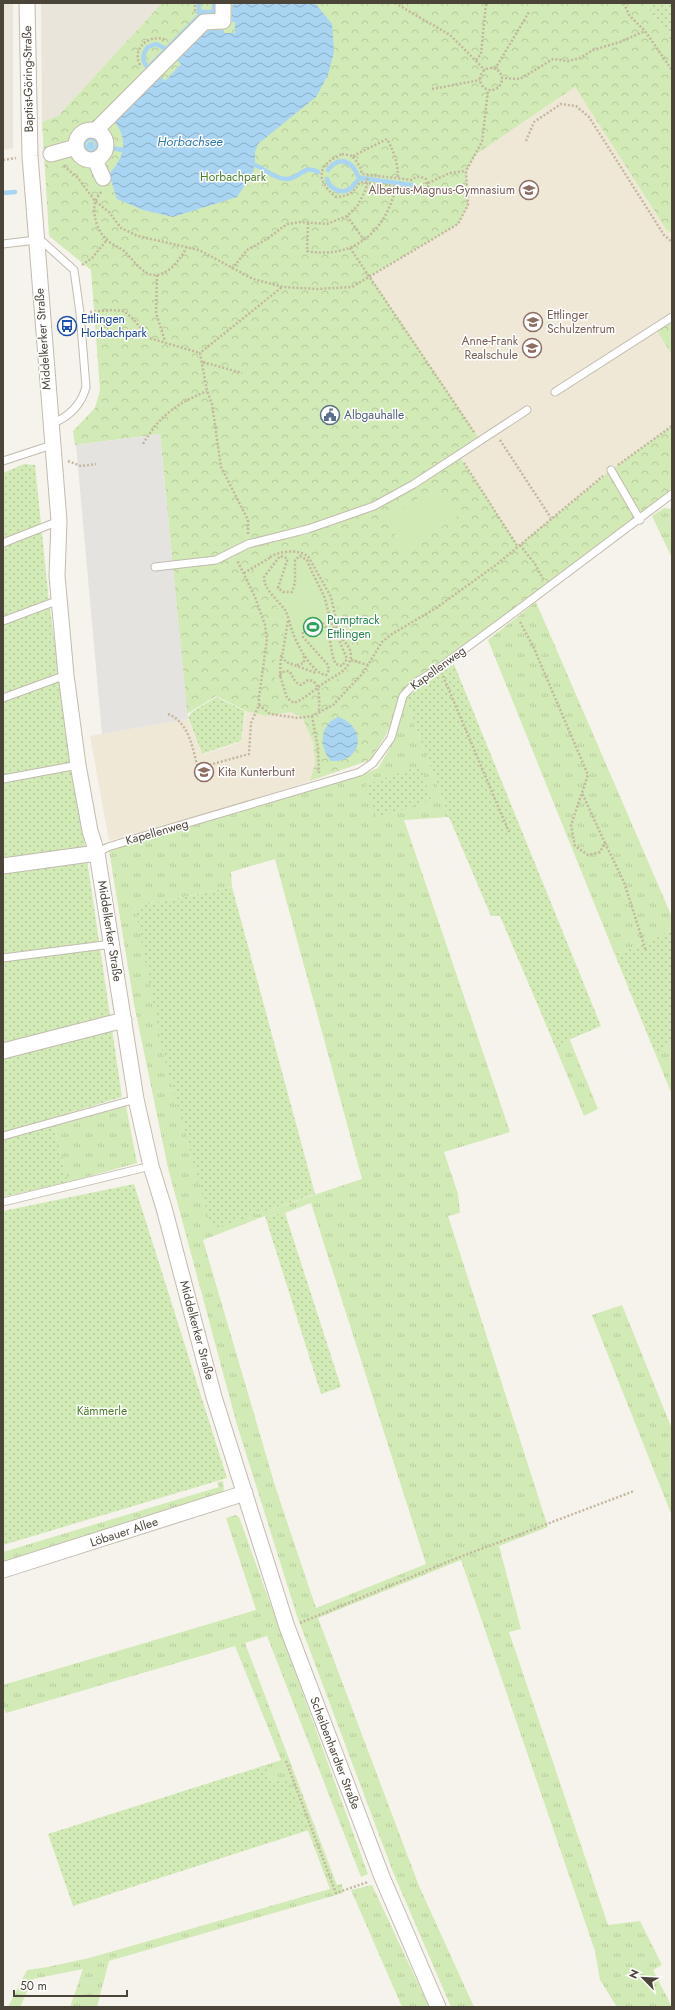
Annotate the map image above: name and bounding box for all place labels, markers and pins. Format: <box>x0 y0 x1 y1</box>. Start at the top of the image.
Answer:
school or university icon: Albertus-Magnus-Gymnasium <box>518 179 540 201</box>
place label: Albertus-Magnus-Gymnasium <box>369 181 515 199</box>
place label: Ettlinger Schulzentrum <box>547 306 615 338</box>
place label: Ettlingen Horbachpark <box>81 310 148 342</box>
school or university icon: Ettlinger Schulzentrum <box>522 311 544 333</box>
bus stop icon: Ettlingen Horbachpark <box>56 315 78 337</box>
place label: Anne-Frank Realschule <box>462 332 519 364</box>
school or university icon: Anne-Frank Realschule <box>521 337 543 359</box>
public building icon: Albgauhalle <box>319 404 341 426</box>
place label: Albgauhalle <box>344 406 404 424</box>
place label: Pumptrack Ettlingen <box>327 611 380 643</box>
sports icon: Pumptrack Ettlingen <box>302 616 324 638</box>
school or university icon: Kita Kunterbunt <box>193 761 215 783</box>
place label: Kita Kunterbunt <box>218 763 295 781</box>

